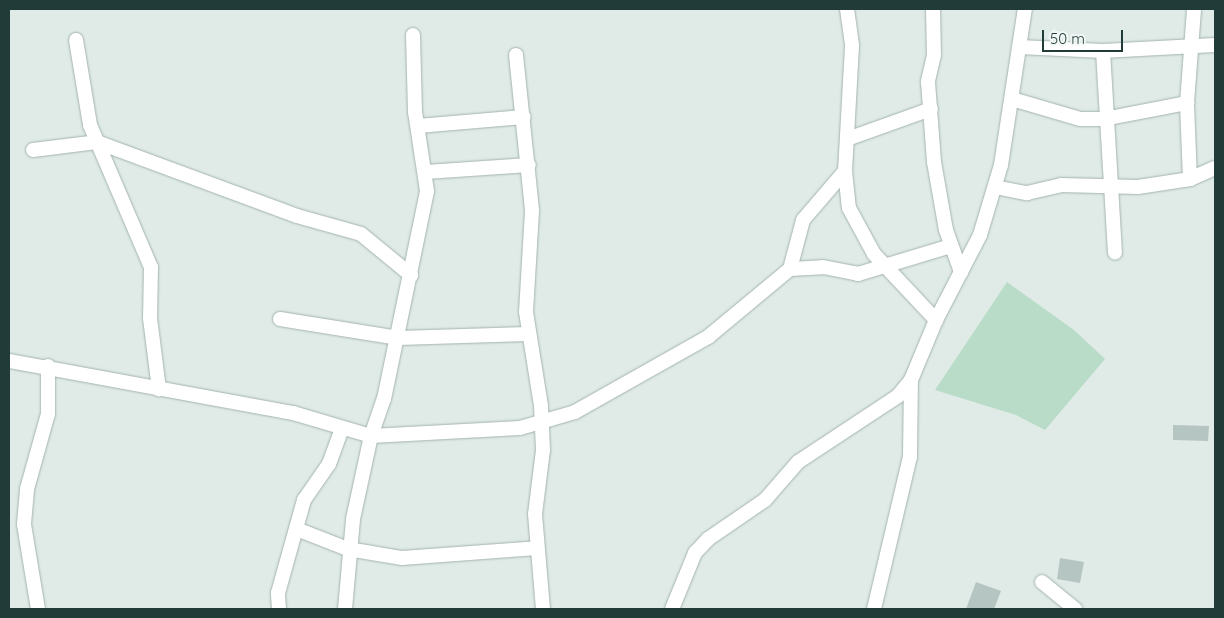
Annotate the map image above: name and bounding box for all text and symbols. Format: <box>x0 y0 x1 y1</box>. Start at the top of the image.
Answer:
scale bar <box>1044 20 1125 52</box>
text: 50 m <box>1050 29 1085 48</box>

